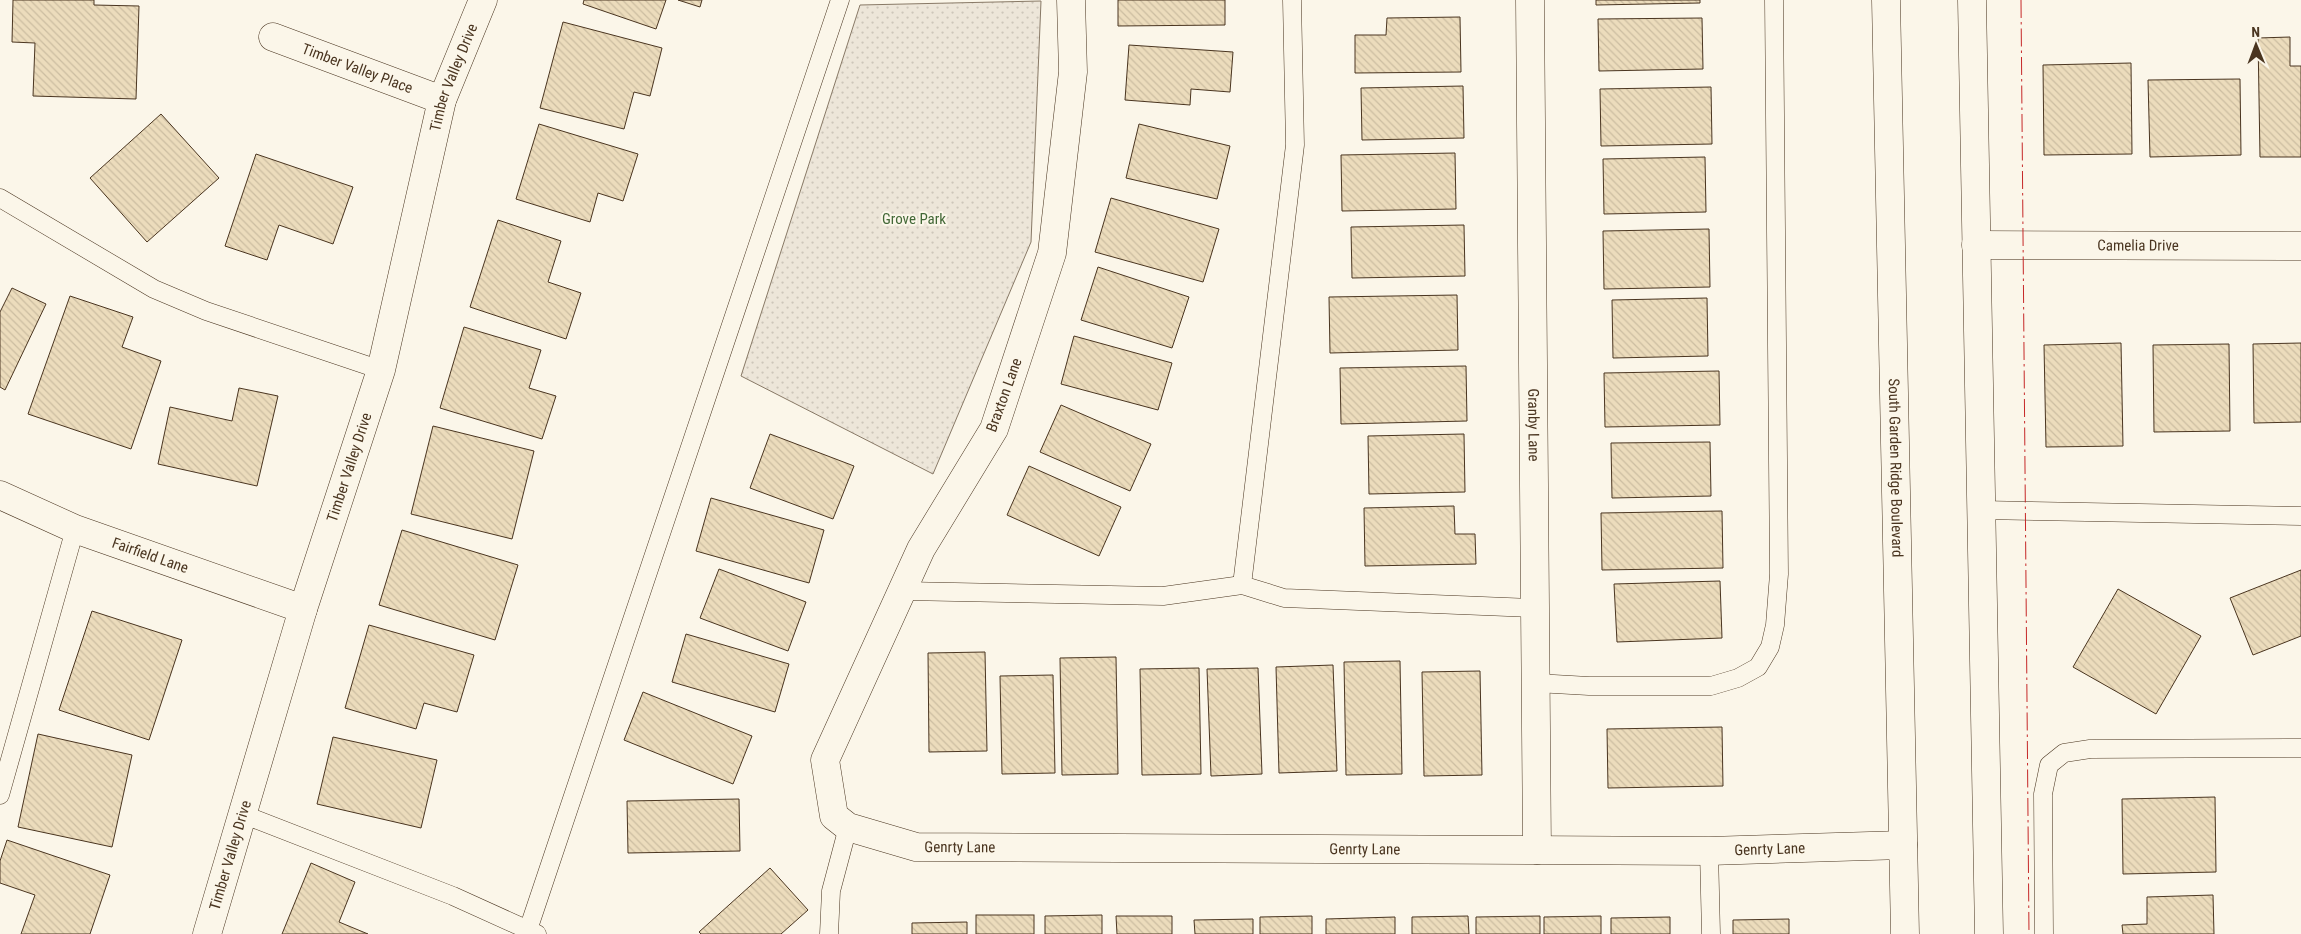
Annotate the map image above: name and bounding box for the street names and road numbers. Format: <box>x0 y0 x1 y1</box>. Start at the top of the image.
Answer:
street label: Timber Valley Drive <box>426 21 481 133</box>
street label: Timber Valley Place <box>299 40 415 97</box>
street label: Camelia Drive <box>2097 236 2179 255</box>
street label: Braxton Lane <box>982 356 1026 434</box>
street label: South Garden Ridge Boulevard <box>1885 378 1906 558</box>
street label: Granby Lane <box>1524 388 1543 462</box>
street label: Timber Valley Drive <box>323 410 375 524</box>
street label: Fairfield Lane <box>110 534 191 577</box>
street label: Timber Valley Drive <box>205 798 255 912</box>
street label: Genrty Lane <box>924 838 995 856</box>
street label: Genrty Lane <box>1734 839 1805 859</box>
street label: Genrty Lane <box>1329 840 1400 858</box>

